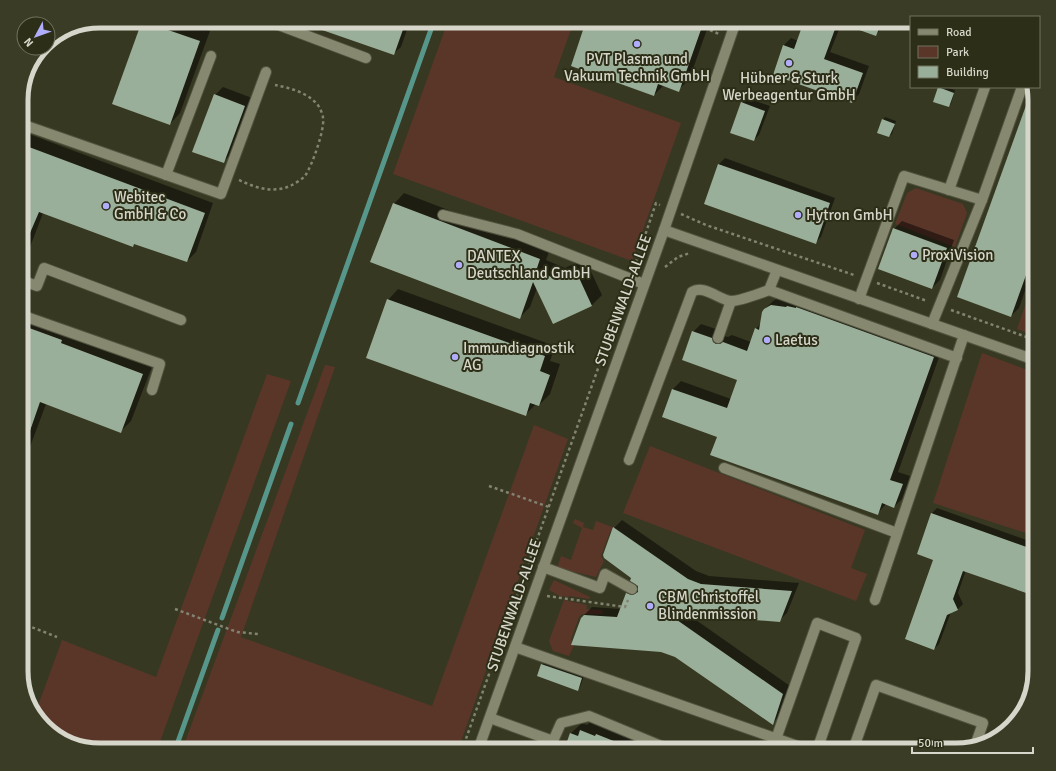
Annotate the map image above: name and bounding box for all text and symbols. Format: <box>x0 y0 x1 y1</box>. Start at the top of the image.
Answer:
north arrow <box>16 16 56 56</box>
legend <box>910 16 1040 88</box>
text: Road <box>946 25 972 40</box>
text: N <box>21 35 36 49</box>
marker: PVT Plasma und Vakuum Technik GmbH <box>632 39 642 49</box>
text: Park <box>946 45 969 60</box>
place label: PVT Plasma und Vakuum Technik GmbH <box>564 50 710 85</box>
marker: Hübner & Sturk Werbeagentur GmbH <box>784 58 794 68</box>
text: Building <box>946 65 989 80</box>
place label: Hübner & Sturk Werbeagentur GmbH <box>722 69 856 104</box>
place label: Webitec GmbH & Co <box>114 188 187 223</box>
marker: Webitec GmbH & Co <box>101 201 111 211</box>
place label: Hytron GmbH <box>806 206 893 224</box>
marker: Hytron GmbH <box>793 210 803 220</box>
street label: STUBENWALD-ALLEE <box>591 232 655 368</box>
place label: ProxiVision <box>922 246 993 264</box>
place label: DANTEX Deutschland GmbH <box>467 247 591 282</box>
marker: ProxiVision <box>909 250 919 260</box>
marker: DANTEX Deutschland GmbH <box>454 260 464 270</box>
place label: Laetus <box>775 331 818 349</box>
marker: Laetus <box>762 335 772 345</box>
place label: Immundiagnostik AG <box>463 339 575 374</box>
marker: Immundiagnostik AG <box>450 352 460 362</box>
street label: STUBENWALD-ALLEE <box>483 536 545 674</box>
place label: CBM Christoffel Blindenmission <box>658 588 759 623</box>
marker: CBM Christoffel Blindenmission <box>645 601 655 611</box>
scale bar <box>912 729 1033 755</box>
text: 50 m <box>918 736 943 751</box>

